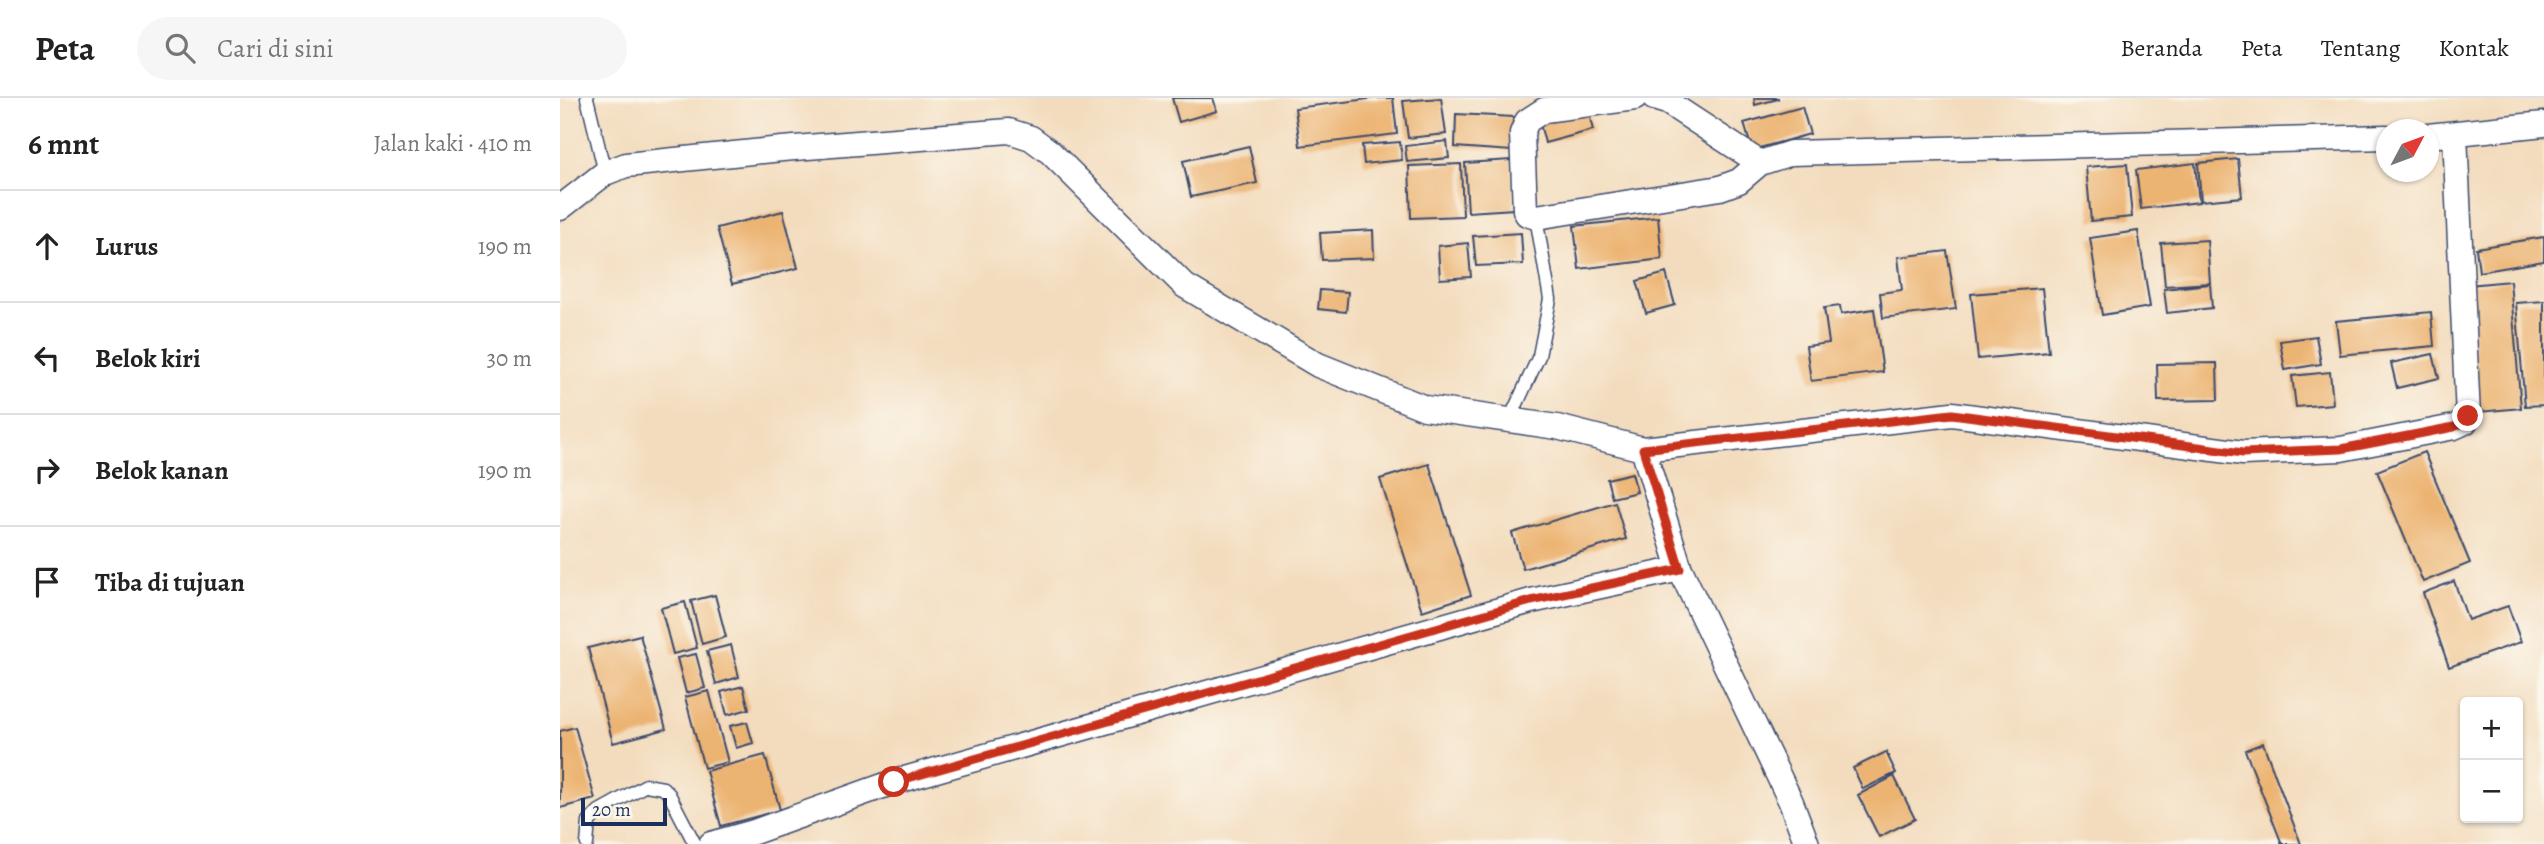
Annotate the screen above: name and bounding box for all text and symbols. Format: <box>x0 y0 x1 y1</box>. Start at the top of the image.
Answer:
search box <box>137 17 627 80</box>
text: Peta <box>35 26 95 71</box>
icon: search <box>161 29 199 67</box>
text: Cari di sini <box>217 31 334 66</box>
text: Beranda <box>2120 32 2203 64</box>
text: Peta <box>2241 32 2283 64</box>
text: Tentang <box>2321 32 2401 64</box>
text: Kontak <box>2439 32 2509 64</box>
north arrow <box>2376 119 2439 182</box>
text: 6 mnt <box>28 124 99 164</box>
text: Jalan kaki · 410 m <box>373 128 532 159</box>
icon: ahead <box>28 227 66 265</box>
text: Lurus <box>95 229 158 264</box>
text: 190 m <box>478 231 532 262</box>
icon: left <box>28 339 66 377</box>
text: Belok kiri <box>95 341 201 376</box>
text: 30 m <box>486 343 532 374</box>
route end <box>2452 400 2483 431</box>
icon: right <box>28 451 66 489</box>
text: Belok kanan <box>95 453 229 488</box>
text: 190 m <box>478 455 532 486</box>
icon: arrive <box>28 563 66 601</box>
text: Tiba di tujuan <box>95 565 245 600</box>
map controls <box>2460 697 2523 823</box>
button: + <box>2460 697 2523 760</box>
button: − <box>2460 760 2523 823</box>
route start <box>878 766 909 797</box>
scale bar <box>581 795 667 827</box>
text: 20 m <box>592 797 631 823</box>

